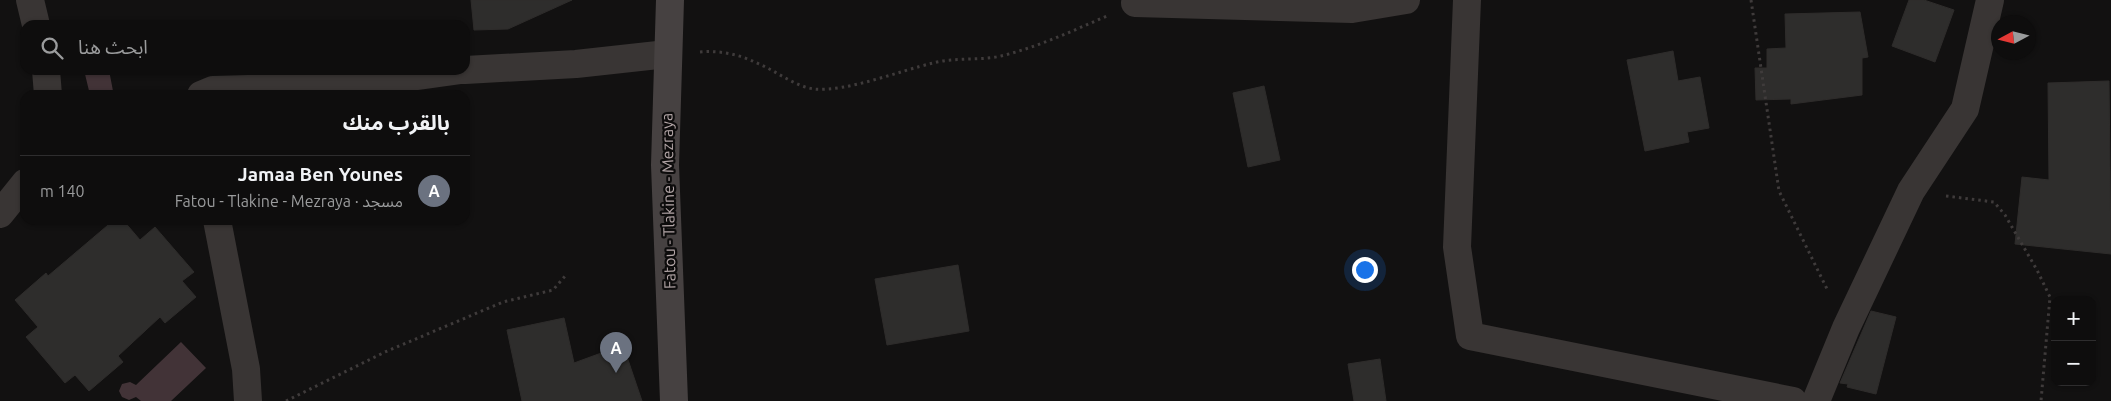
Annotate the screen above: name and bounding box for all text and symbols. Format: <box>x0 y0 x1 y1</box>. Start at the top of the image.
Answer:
north arrow <box>1991 15 2036 60</box>
search box <box>20 20 470 75</box>
icon: search <box>38 34 66 62</box>
text: ابحث هنا <box>78 36 148 58</box>
text: بالقرب منك <box>343 110 450 134</box>
street label: Fatou - Tlakine - Mezraya <box>657 113 679 289</box>
text: Jamaa Ben Younes <box>238 163 403 185</box>
text: 140 m <box>40 182 85 200</box>
text: A <box>428 182 440 200</box>
text: مسجد · Fatou - Tlakine - Mezraya <box>175 192 403 210</box>
your location <box>1352 257 1378 283</box>
map controls <box>2051 296 2096 386</box>
button: + <box>2051 296 2096 341</box>
pin: A <box>600 332 632 373</box>
button: − <box>2051 341 2096 386</box>

